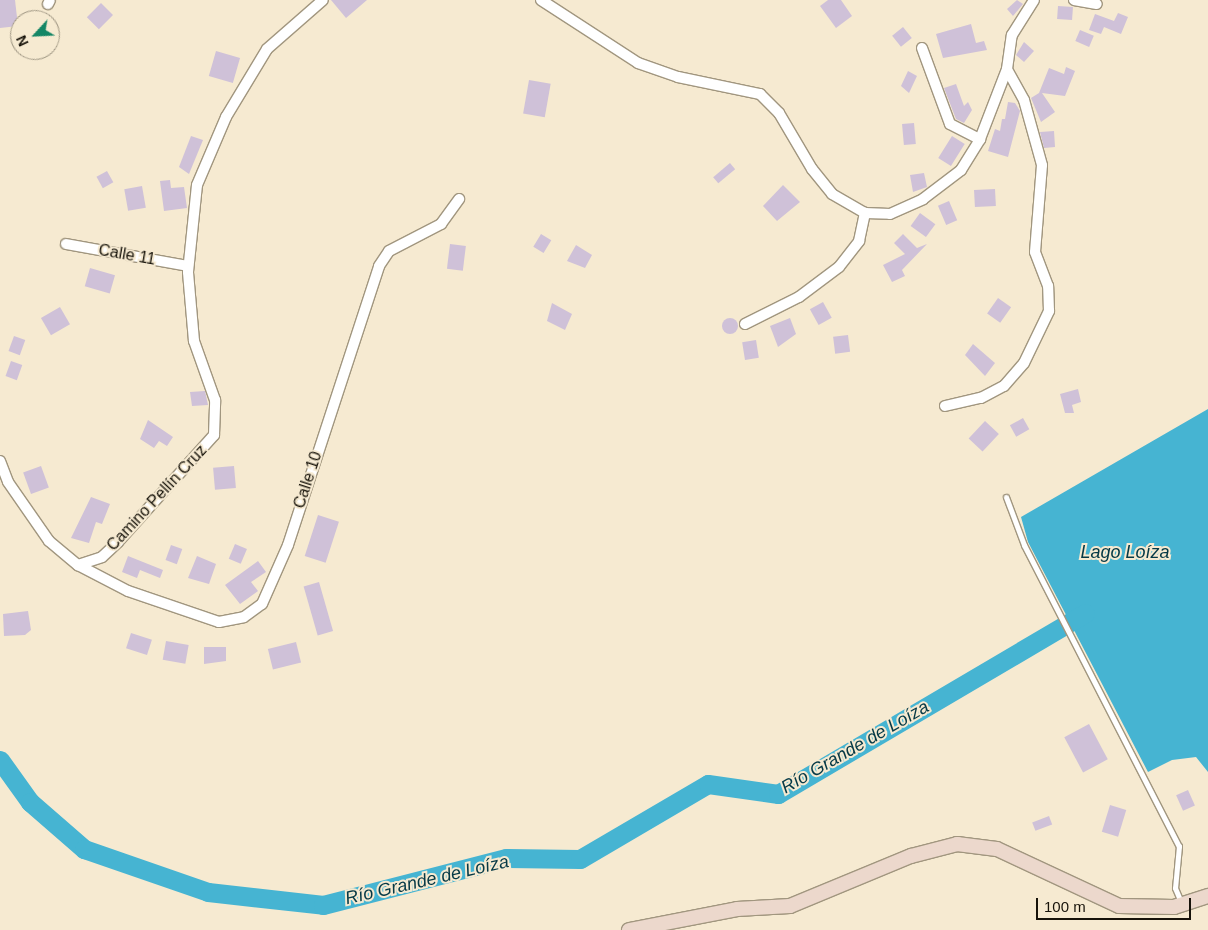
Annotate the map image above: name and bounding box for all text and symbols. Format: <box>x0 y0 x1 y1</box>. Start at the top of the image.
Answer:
north arrow <box>10 10 60 60</box>
text: N <box>13 33 32 49</box>
street label: Calle 11 <box>97 241 157 269</box>
street label: Camino Pellín Cruz <box>103 441 211 555</box>
street label: Calle 10 <box>290 449 326 511</box>
water label: Lago Loíza <box>1080 541 1170 563</box>
water label: Río Grande de Loíza <box>777 696 933 798</box>
water label: Río Grande de Loíza <box>343 851 511 909</box>
scale bar <box>1038 888 1193 920</box>
text: 100 m <box>1044 898 1086 915</box>

